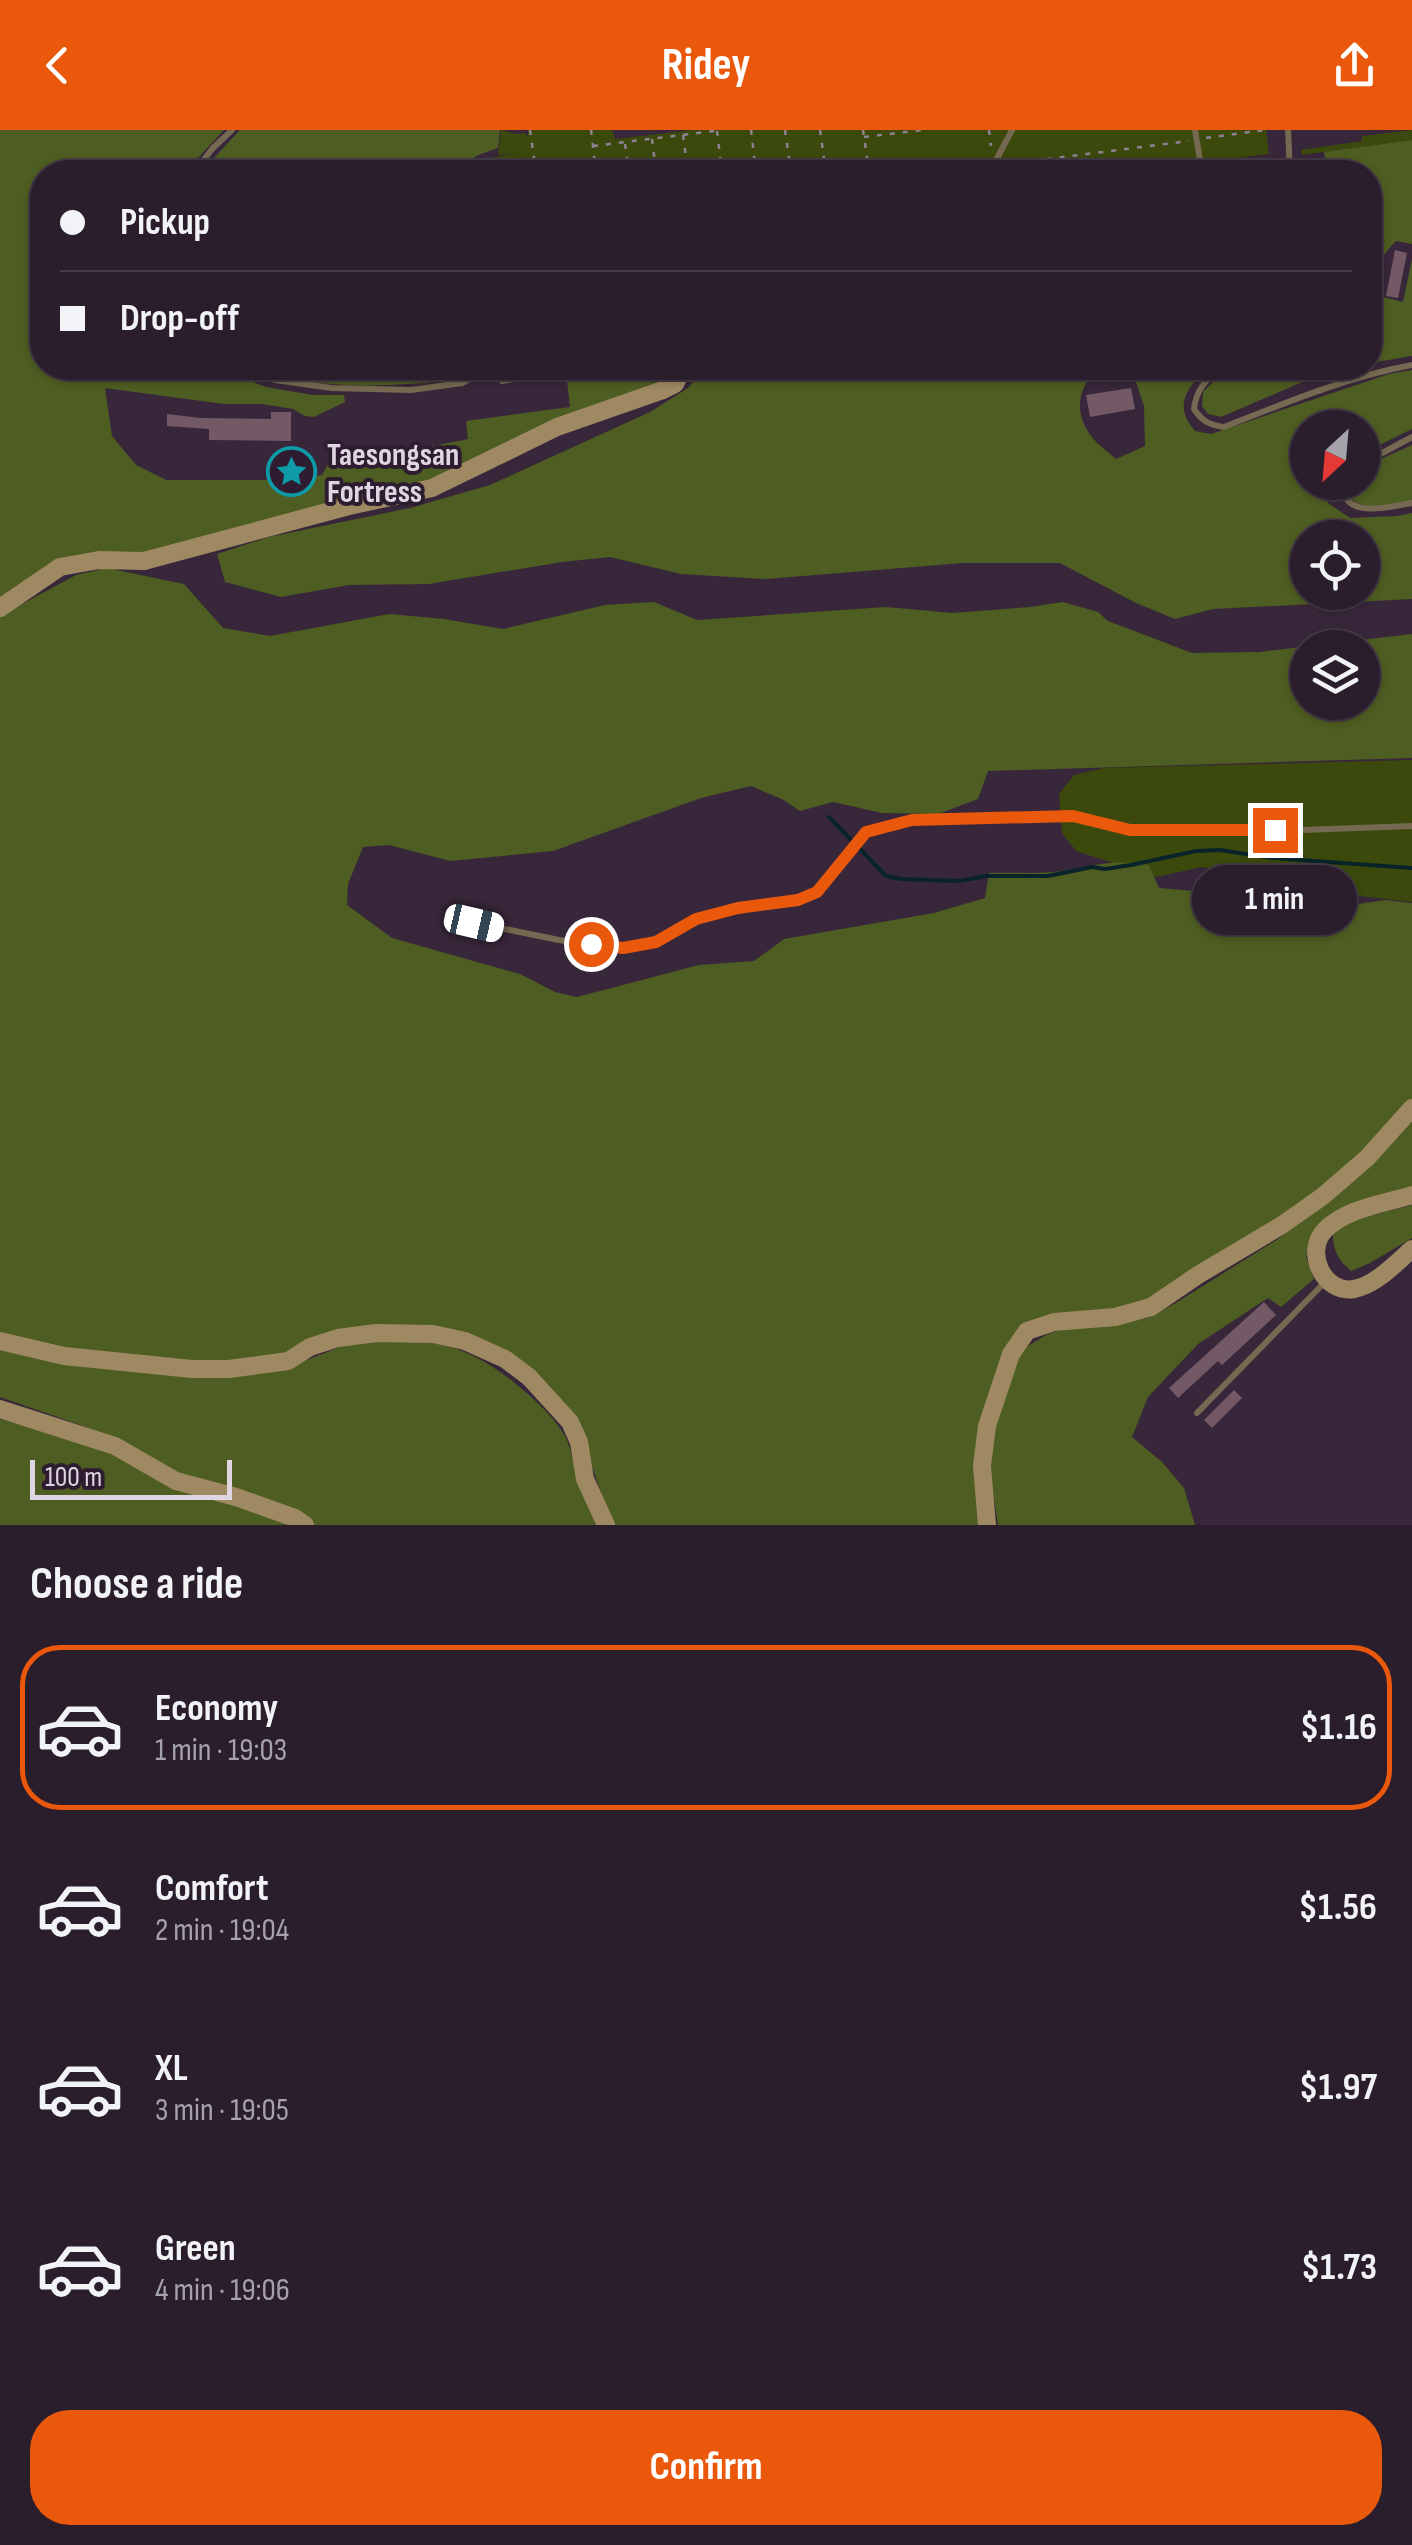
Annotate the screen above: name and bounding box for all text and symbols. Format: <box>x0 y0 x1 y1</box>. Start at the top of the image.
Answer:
icon: back <box>30 38 85 93</box>
text: Ridey <box>662 38 750 93</box>
icon: share <box>1327 38 1382 93</box>
text: Pickup <box>120 200 210 245</box>
text: Drop-off <box>120 296 239 341</box>
north arrow <box>1290 410 1380 500</box>
map controls <box>1290 410 1380 720</box>
place label: Taesongsan Fortress <box>327 436 459 512</box>
place icon: Taesongsan Fortress <box>266 446 318 498</box>
button: locate <box>1290 520 1380 610</box>
button: layers <box>1290 630 1380 720</box>
route end <box>1253 808 1298 853</box>
callout: 1 min <box>1192 865 1358 935</box>
text: 1 min <box>1245 880 1304 919</box>
car <box>441 902 507 944</box>
route start <box>569 922 614 967</box>
scale bar <box>30 1455 232 1500</box>
text: 100 m <box>45 1461 102 1494</box>
text: Choose a ride <box>30 1557 243 1612</box>
icon: car <box>35 1683 125 1773</box>
text: Economy <box>155 1686 278 1731</box>
text: $1.16 <box>1300 1705 1377 1750</box>
text: 1 min · 19:03 <box>155 1731 287 1770</box>
icon: car <box>35 1863 125 1953</box>
text: Comfort <box>155 1866 269 1911</box>
text: $1.56 <box>1299 1885 1377 1930</box>
text: 2 min · 19:04 <box>155 1911 289 1950</box>
icon: car <box>35 2043 125 2133</box>
text: XL <box>155 2046 188 2091</box>
text: $1.97 <box>1299 2065 1377 2110</box>
text: 3 min · 19:05 <box>155 2091 289 2130</box>
icon: car <box>35 2223 125 2313</box>
text: Green <box>155 2226 236 2271</box>
text: $1.73 <box>1301 2245 1377 2290</box>
text: 4 min · 19:06 <box>155 2271 290 2310</box>
button: Confirm <box>30 2410 1382 2525</box>

